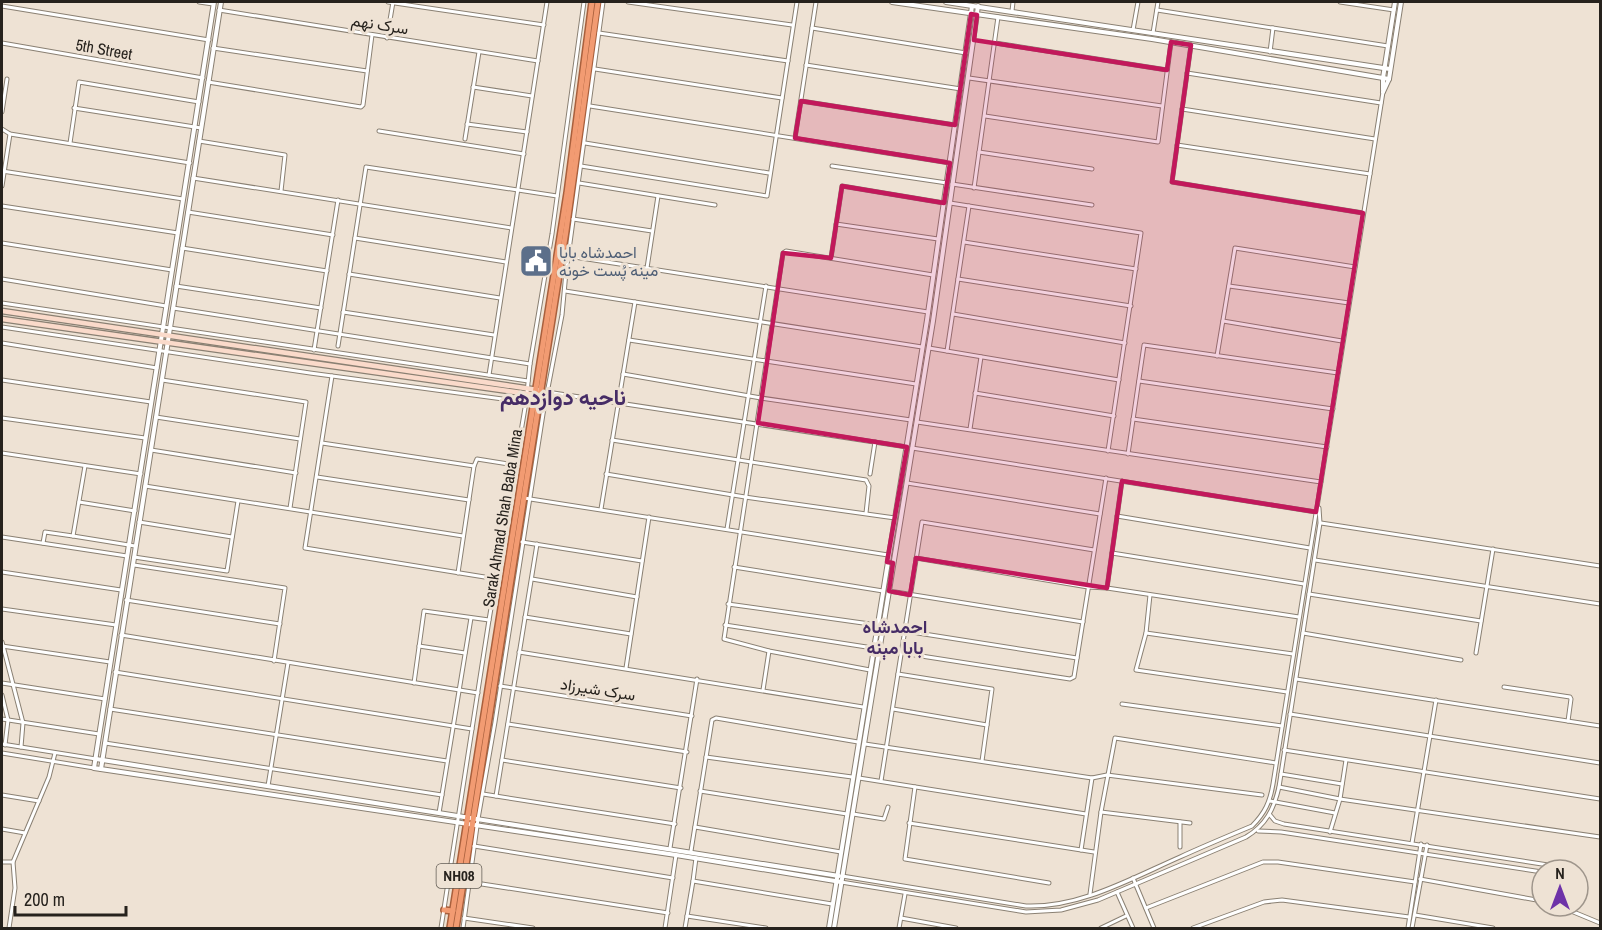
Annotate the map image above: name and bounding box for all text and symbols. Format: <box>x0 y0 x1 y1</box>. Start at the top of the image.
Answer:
street label: سرک نهم <box>350 9 410 39</box>
street label: 5th Street <box>74 33 134 65</box>
place label: احمدشاه بابا مینه پُست خونه <box>559 241 658 282</box>
public building icon: احمدشاه بابا مینه پُست خونه <box>518 243 554 279</box>
district label: ناحیه دوازدهم <box>500 382 626 412</box>
street label: Sarak Ahmad Shah Baba Mina <box>477 427 527 609</box>
district label: احمدشاه بابا مېنه <box>862 614 928 661</box>
street label: سرک شیرزاد <box>559 672 637 706</box>
north arrow <box>1530 858 1590 918</box>
text: N <box>1555 862 1565 884</box>
road number: NH08 <box>436 864 482 888</box>
scale bar <box>15 879 126 917</box>
text: 200 m <box>24 887 65 912</box>

